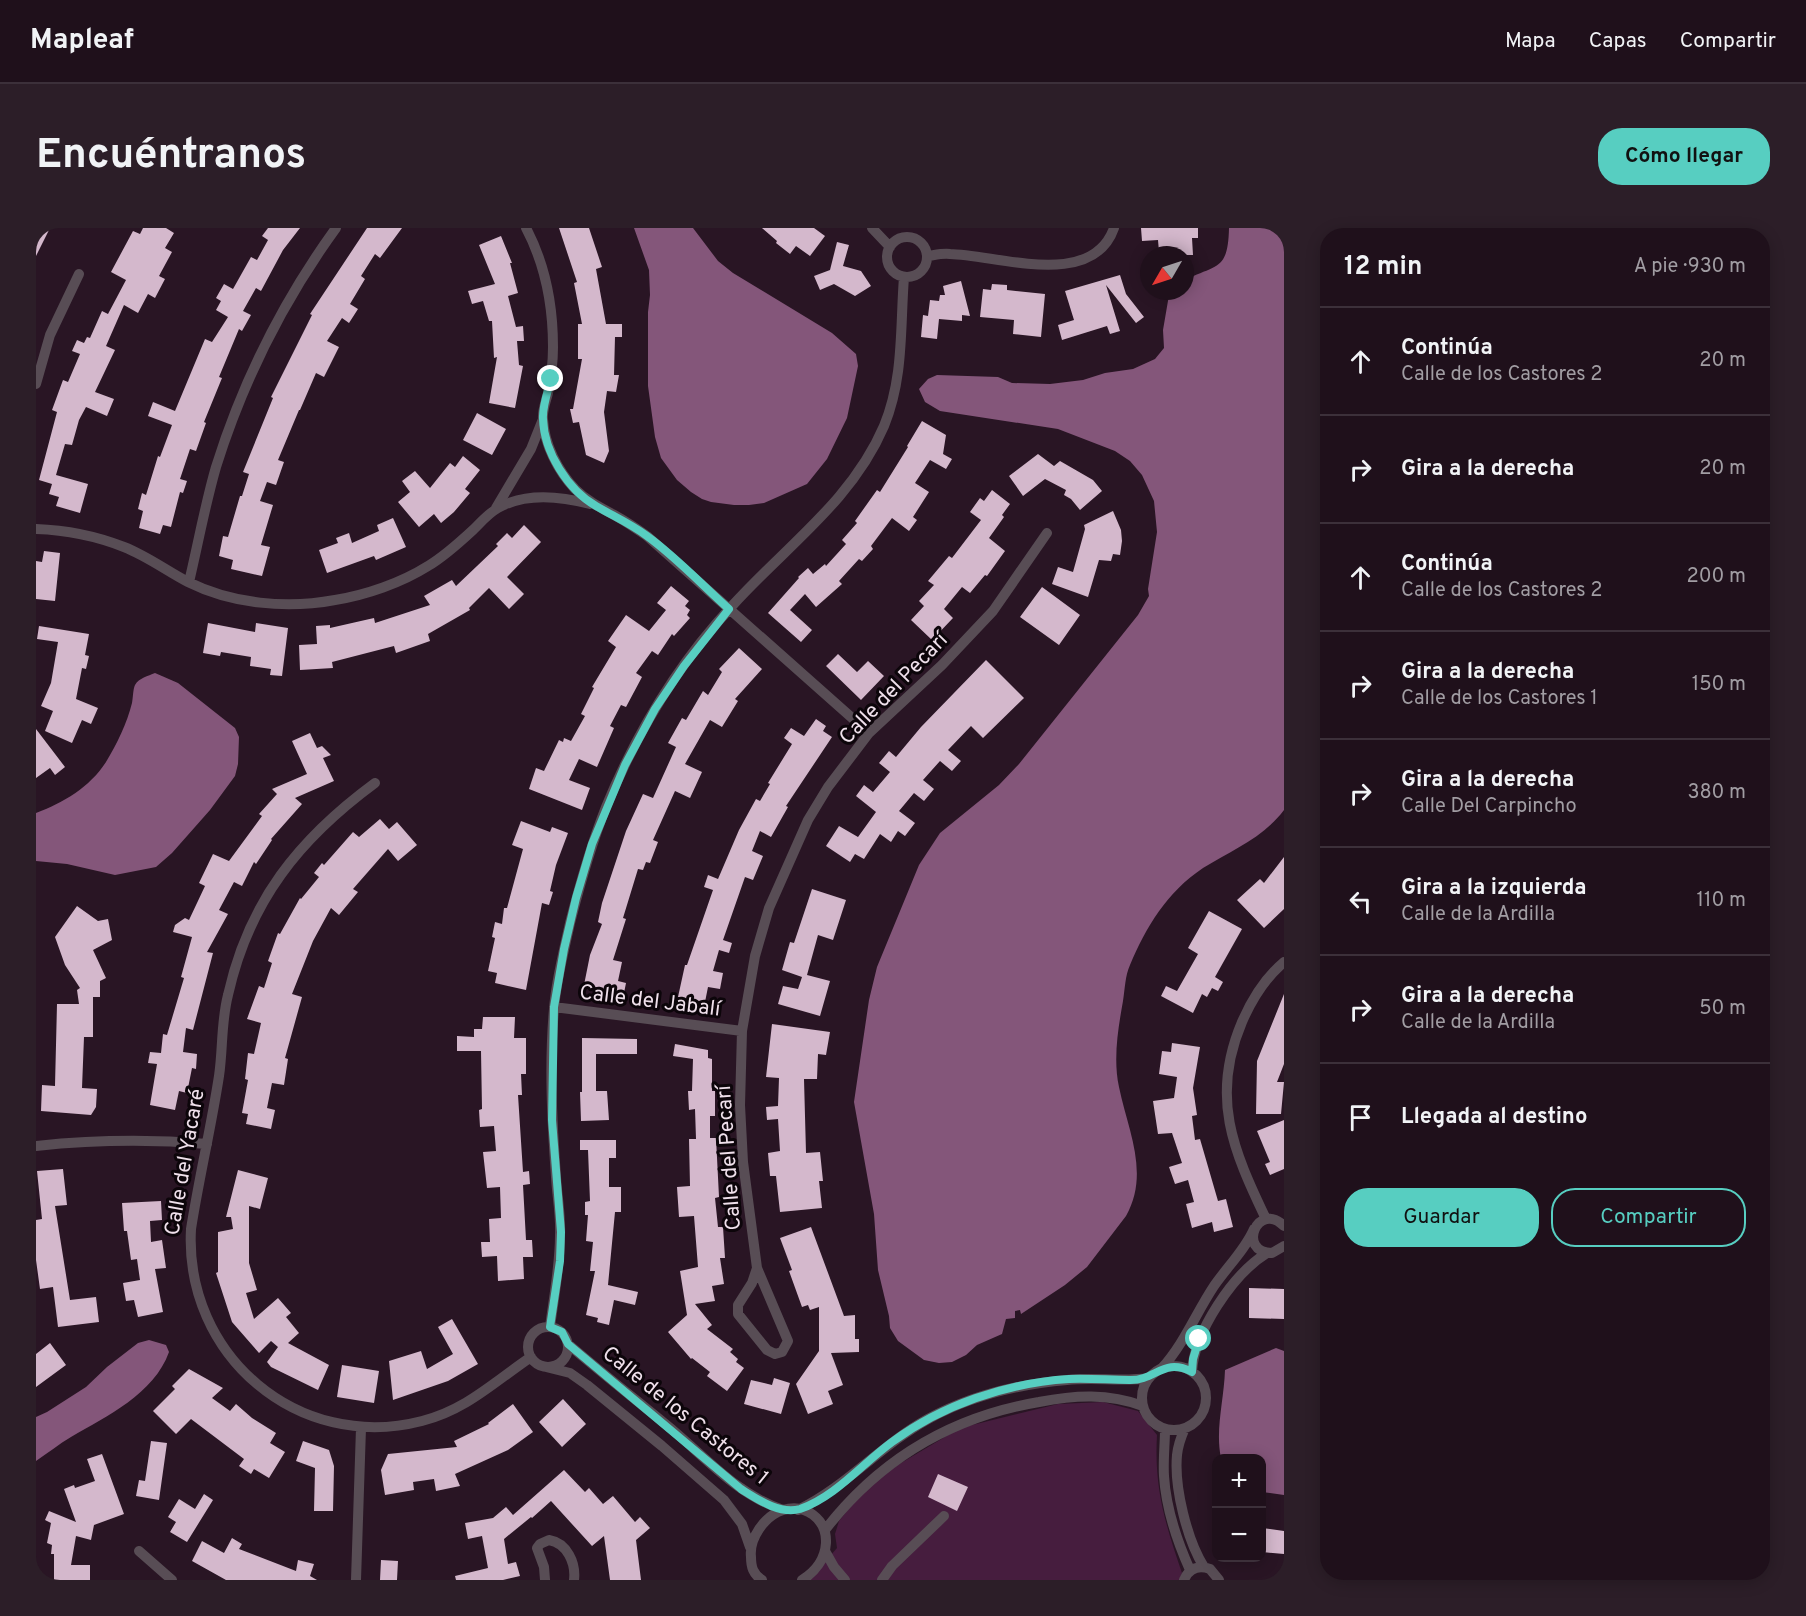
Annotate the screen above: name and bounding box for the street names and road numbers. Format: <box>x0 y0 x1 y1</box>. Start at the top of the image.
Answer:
street label: Calle del Pecarí <box>834 626 955 751</box>
street label: Calle del Jabalí <box>578 979 724 1024</box>
street label: Calle del Pecarí <box>711 1083 748 1231</box>
street label: Calle del Yacaré <box>159 1087 212 1238</box>
street label: Calle de los Castores 1 <box>596 1341 774 1492</box>

